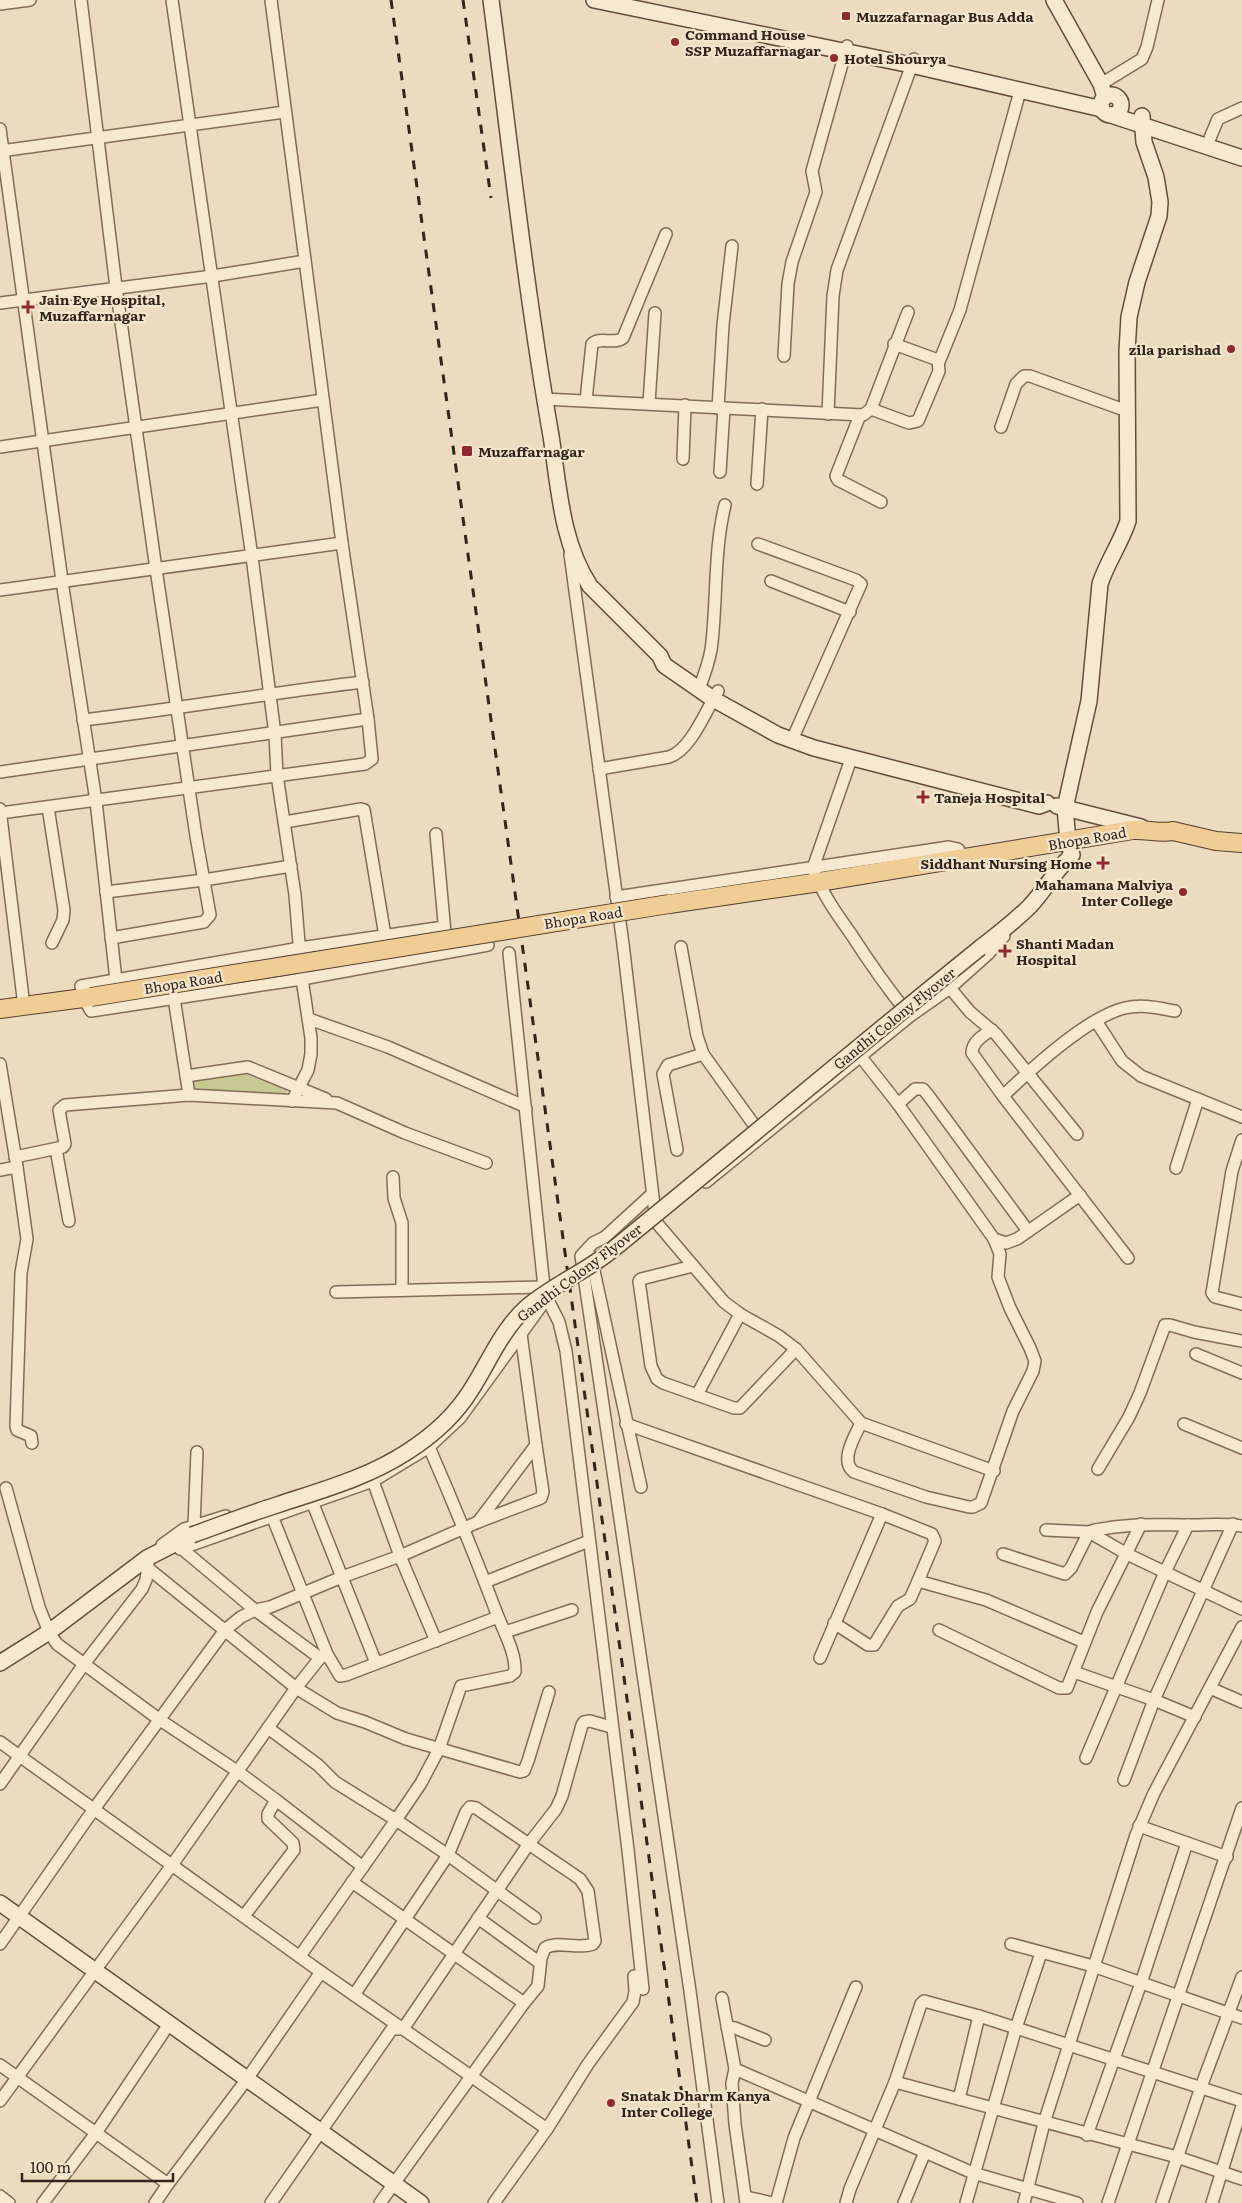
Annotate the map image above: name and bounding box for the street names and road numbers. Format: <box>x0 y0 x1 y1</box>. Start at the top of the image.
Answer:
street label: Bhopa Road <box>1046 821 1128 855</box>
street label: Bhopa Road <box>542 901 624 933</box>
street label: Gandhi Colony Flyover <box>829 962 960 1074</box>
street label: Bhopa Road <box>142 966 224 998</box>
street label: Gandhi Colony Flyover <box>512 1218 646 1326</box>

